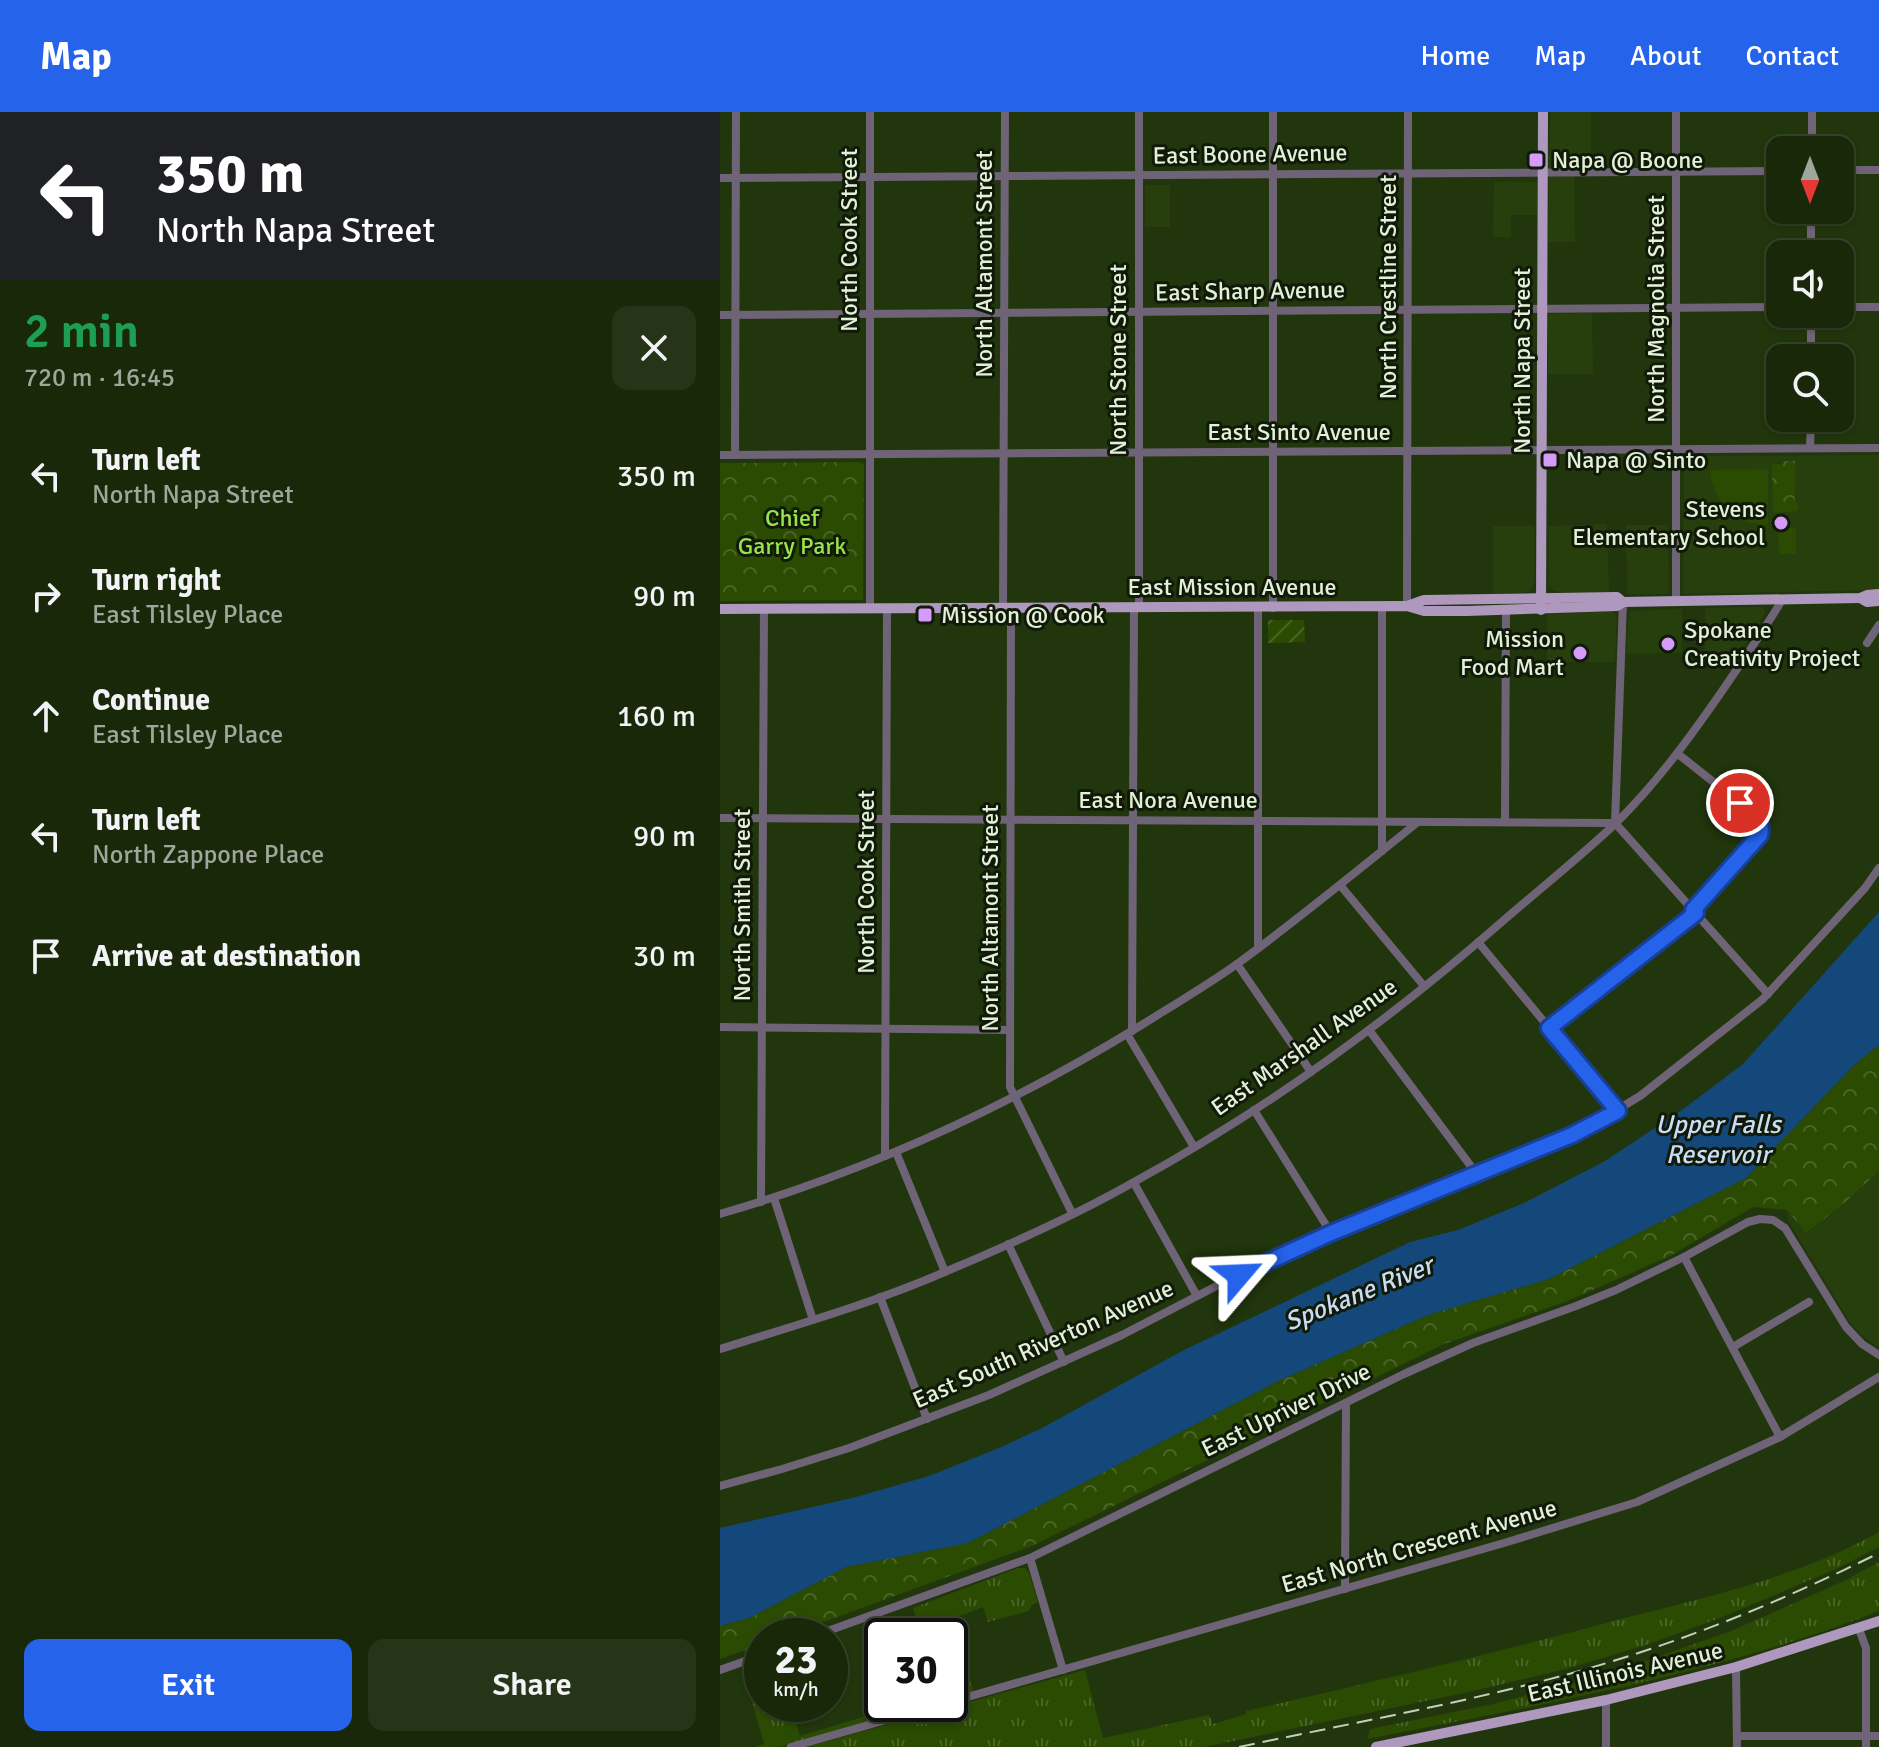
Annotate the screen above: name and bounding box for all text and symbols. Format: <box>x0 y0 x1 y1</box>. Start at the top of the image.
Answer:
text: Map <box>40 33 112 80</box>
text: Home <box>1421 39 1490 73</box>
text: Map <box>1534 39 1586 73</box>
text: About <box>1630 39 1702 73</box>
text: Contact <box>1746 39 1839 73</box>
north arrow <box>1766 136 1854 224</box>
map controls <box>1766 136 1854 432</box>
street label: East Boone Avenue <box>1152 137 1348 171</box>
text: 350 m <box>156 139 304 208</box>
icon: left <box>24 144 128 248</box>
place label: Napa @ Boone <box>1552 145 1703 175</box>
street label: North Cook Street <box>834 148 864 332</box>
street label: North Altamont Street <box>969 150 999 378</box>
marker: Napa @ Boone <box>1527 151 1545 169</box>
street label: North Crestline Street <box>1373 174 1403 400</box>
street label: North Magnolia Street <box>1641 195 1671 423</box>
text: North Napa Street <box>156 208 435 253</box>
button: sound <box>1766 240 1854 328</box>
street label: North Stone Street <box>1103 264 1133 456</box>
street label: North Napa Street <box>1507 268 1537 454</box>
street label: East Sharp Avenue <box>1155 274 1345 308</box>
text: 2 min <box>24 302 139 361</box>
button: close <box>612 306 696 390</box>
button: search <box>1766 344 1854 432</box>
text: 720 m · 16:45 <box>24 362 175 394</box>
street label: East Sinto Avenue <box>1207 417 1391 447</box>
text: Turn left <box>92 442 201 479</box>
place label: Napa @ Sinto <box>1566 445 1706 475</box>
marker: Napa @ Sinto <box>1541 451 1559 469</box>
icon: left <box>24 454 68 498</box>
text: 350 m <box>617 458 696 495</box>
text: North Napa Street <box>92 479 294 511</box>
place label: Stevens Elementary School <box>1572 494 1765 552</box>
park label: Chief Garry Park <box>738 503 846 561</box>
marker: Stevens Elementary School <box>1772 514 1790 532</box>
text: Turn right <box>92 562 221 599</box>
street label: East Mission Avenue <box>1127 572 1337 602</box>
icon: right <box>24 574 68 618</box>
text: 90 m <box>633 578 696 615</box>
text: East Tilsley Place <box>92 599 283 631</box>
place label: Mission @ Cook <box>941 600 1105 630</box>
marker: Mission @ Cook <box>916 606 934 624</box>
place label: Spokane Creativity Project <box>1684 615 1860 673</box>
place label: Mission Food Mart <box>1460 624 1564 682</box>
marker: Spokane Creativity Project <box>1659 635 1677 653</box>
marker: Mission Food Mart <box>1571 644 1589 662</box>
text: Continue <box>92 682 210 719</box>
icon: ahead <box>24 694 68 738</box>
text: 160 m <box>617 698 696 735</box>
text: East Tilsley Place <box>92 719 283 751</box>
pin <box>1706 769 1774 837</box>
icon: arrive <box>1718 781 1762 825</box>
street label: East Nora Avenue <box>1078 785 1258 815</box>
street label: North Cook Street <box>851 790 881 974</box>
text: Turn left <box>92 802 201 839</box>
street label: North Altamont Street <box>975 804 1005 1032</box>
street label: North Smith Street <box>727 809 757 1002</box>
icon: left <box>24 814 68 858</box>
text: 90 m <box>633 818 696 855</box>
text: North Zappone Place <box>92 839 324 871</box>
icon: arrive <box>24 934 68 978</box>
text: Arrive at destination <box>92 938 361 975</box>
text: 30 m <box>633 938 696 975</box>
street label: East Marshall Avenue <box>1205 972 1403 1122</box>
water label: Upper Falls Reservoir <box>1655 1109 1783 1171</box>
position arrow <box>1197 1233 1281 1317</box>
water label: Spokane River <box>1280 1248 1441 1338</box>
street label: East South Riverton Avenue <box>908 1273 1178 1415</box>
street label: East Upriver Drive <box>1197 1356 1375 1464</box>
street label: East North Crescent Avenue <box>1278 1492 1560 1600</box>
speed limit sign: 30 <box>864 1618 968 1722</box>
text: 23 <box>774 1635 818 1685</box>
street label: East Illinois Avenue <box>1524 1635 1726 1709</box>
button: Exit <box>24 1639 352 1731</box>
button: Share <box>368 1639 696 1731</box>
text: km/h <box>773 1677 819 1702</box>

